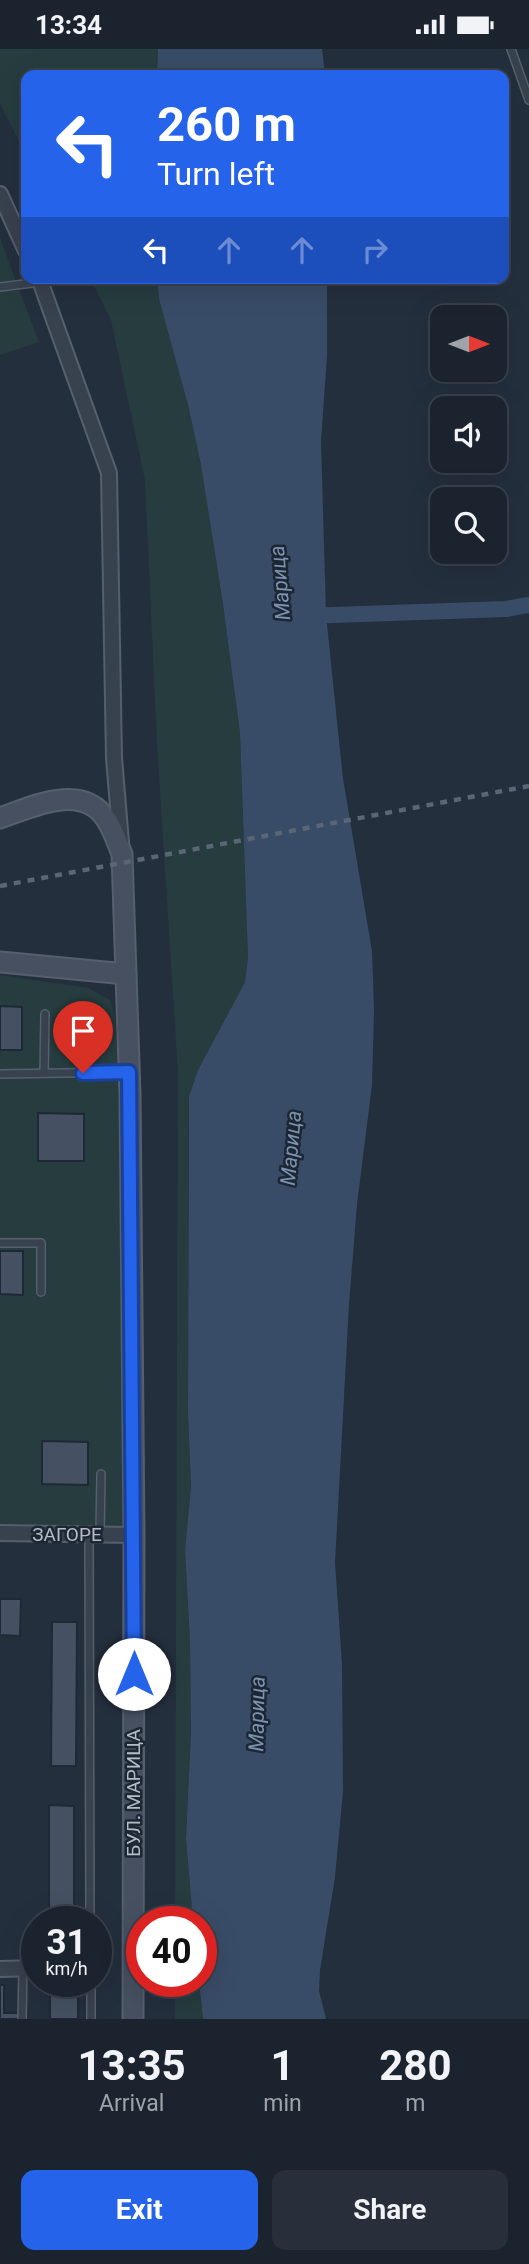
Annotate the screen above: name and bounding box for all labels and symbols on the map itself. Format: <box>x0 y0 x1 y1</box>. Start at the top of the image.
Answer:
north arrow <box>430 305 508 381</box>
water label: Марица <box>265 544 295 622</box>
pin <box>53 1001 113 1073</box>
water label: Марица <box>276 1109 306 1187</box>
street label: ЗАГОРЕ <box>32 1523 102 1546</box>
position arrow <box>97 1637 171 1711</box>
water label: Марица <box>244 1676 270 1752</box>
street label: БУЛ. МАРИЦА <box>122 1729 145 1857</box>
speed limit sign: 40 <box>126 1906 217 1997</box>

